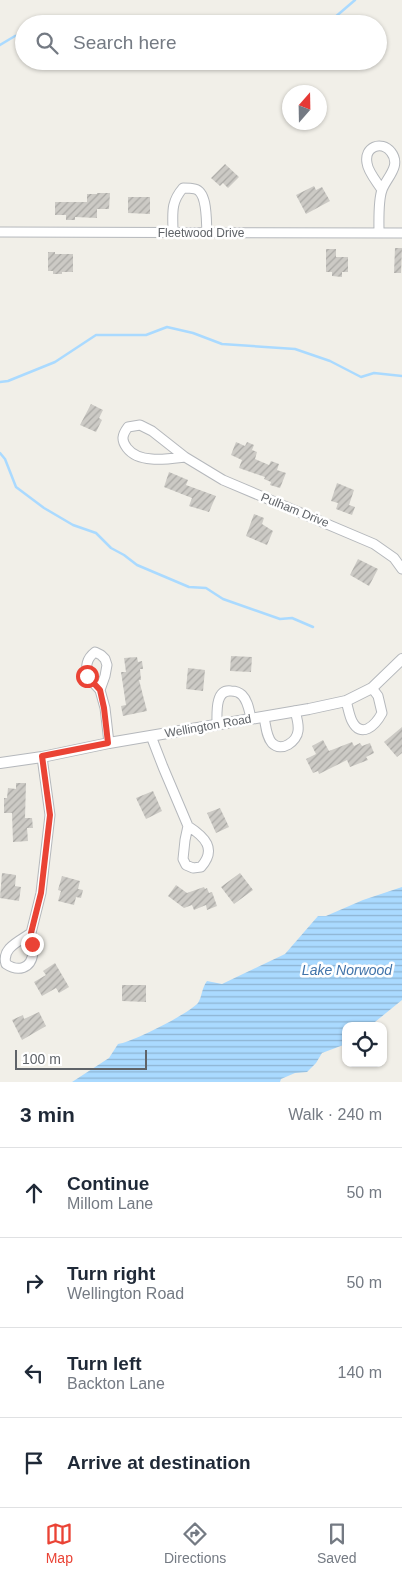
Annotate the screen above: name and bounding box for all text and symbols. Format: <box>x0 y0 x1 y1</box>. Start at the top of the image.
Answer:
search box <box>15 15 387 70</box>
icon: search <box>33 29 61 57</box>
text: Search here <box>73 32 177 53</box>
north arrow <box>282 85 327 130</box>
street label: Fleetwood Drive <box>158 226 245 240</box>
street label: Pulham Drive <box>259 490 331 530</box>
route start <box>76 665 99 688</box>
street label: Wellington Road <box>164 711 252 741</box>
route end <box>21 933 44 956</box>
water label: Lake Norwood <box>302 962 393 978</box>
map controls <box>342 1022 387 1067</box>
button: locate <box>342 1022 387 1067</box>
scale bar <box>15 1047 148 1070</box>
text: 100 m <box>22 1051 61 1067</box>
text: 3 min <box>20 1103 75 1126</box>
text: Walk · 240 m <box>288 1106 382 1123</box>
text: Continue <box>67 1173 149 1194</box>
icon: ahead <box>20 1179 48 1207</box>
text: 50 m <box>346 1184 382 1201</box>
text: Millom Lane <box>67 1195 153 1212</box>
text: Turn right <box>67 1263 155 1284</box>
icon: right <box>20 1269 48 1297</box>
text: 50 m <box>346 1274 382 1291</box>
text: Wellington Road <box>67 1285 184 1302</box>
text: Turn left <box>67 1353 142 1374</box>
icon: left <box>20 1359 48 1387</box>
text: 140 m <box>338 1364 382 1381</box>
text: Backton Lane <box>67 1375 165 1392</box>
icon: arrive <box>20 1449 48 1477</box>
text: Arrive at destination <box>67 1452 251 1473</box>
tab: Map <box>45 1520 73 1566</box>
tab: Directions <box>164 1520 226 1566</box>
tab: Saved <box>317 1520 357 1566</box>

